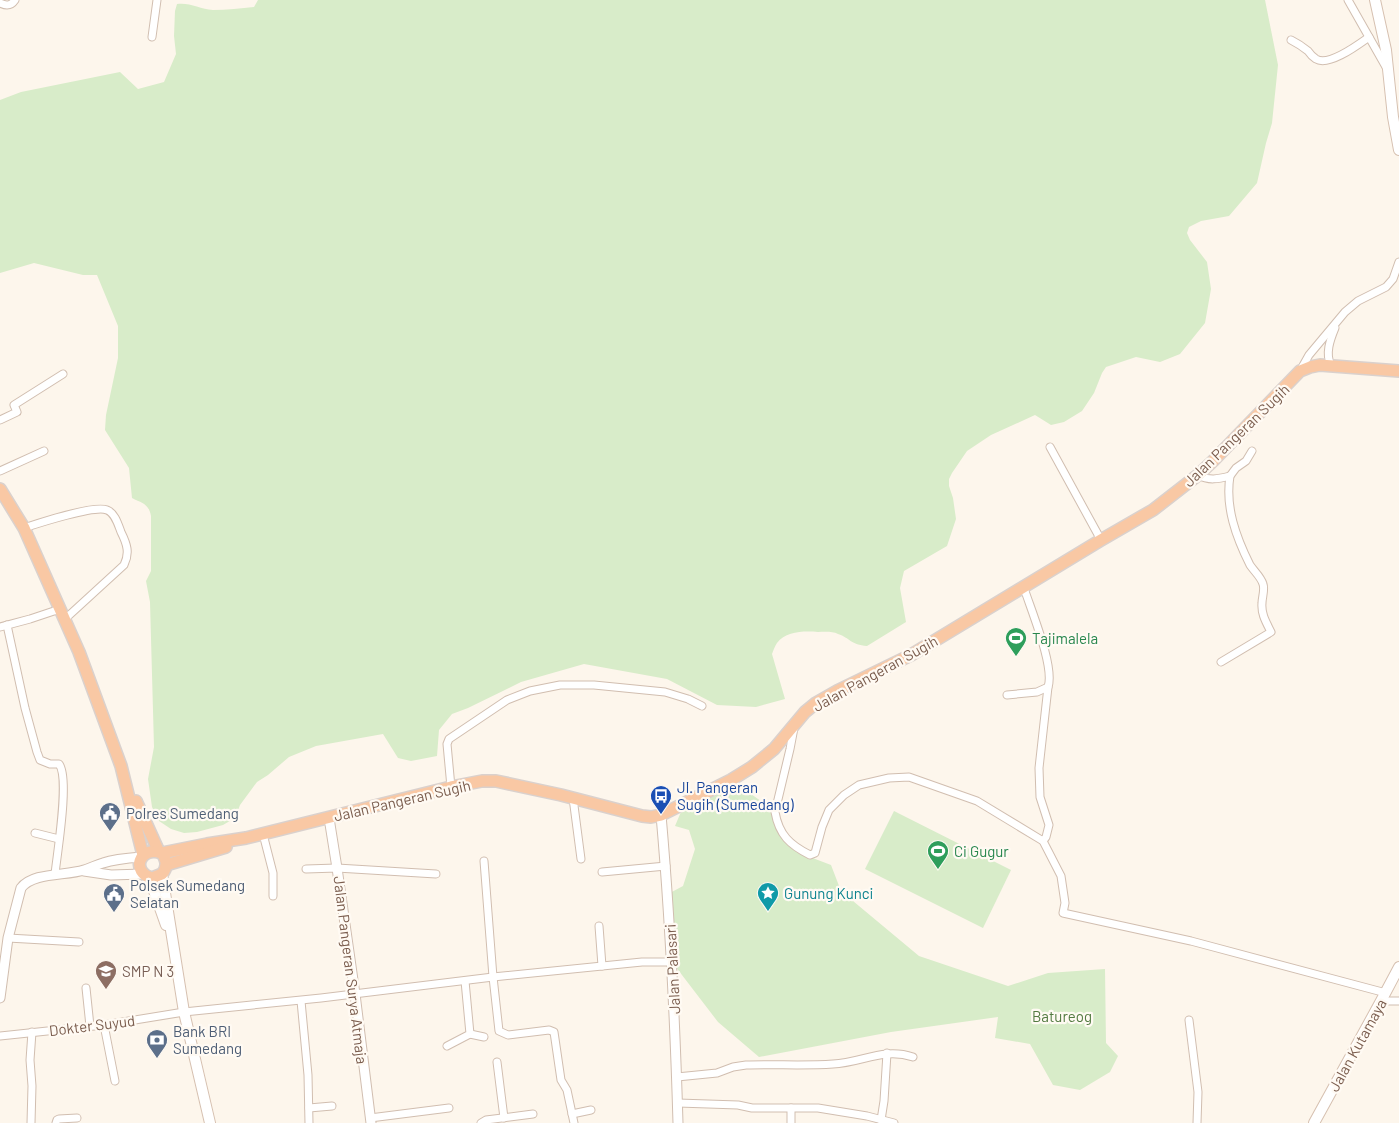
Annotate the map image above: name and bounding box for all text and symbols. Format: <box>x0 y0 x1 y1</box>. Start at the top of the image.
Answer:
street label: Jalan Pangeran Sugih <box>1179 380 1293 490</box>
sports icon: Tajimalela <box>1004 626 1028 657</box>
place label: Tajimalela <box>1032 629 1098 647</box>
street label: Jalan Pangeran Sugih <box>809 631 941 715</box>
street label: Jalan Pangeran Sugih <box>332 775 472 825</box>
place label: Jl. Pangeran Sugih (Sumedang) <box>677 778 794 813</box>
bus stop icon: Jl. Pangeran Sugih (Sumedang) <box>649 784 673 815</box>
public building icon: Polres Sumedang <box>98 801 122 832</box>
place label: Polres Sumedang <box>126 804 239 822</box>
sports icon: Ci Gugur <box>926 839 950 870</box>
place label: Ci Gugur <box>954 842 1009 860</box>
street label: Jalan Pangeran Surya Atmaja <box>331 875 371 1065</box>
place label: Polsek Sumedang Selatan <box>130 876 245 911</box>
place icon: Gunung Kunci <box>756 881 780 912</box>
public building icon: Polsek Sumedang Selatan <box>102 882 126 913</box>
place label: Gunung Kunci <box>784 884 873 902</box>
street label: Jalan Palasari <box>661 923 683 1015</box>
school or university icon: SMP N 3 <box>94 959 118 990</box>
place label: SMP N 3 <box>122 962 174 980</box>
street label: Jalan Kutamaya <box>1324 995 1390 1095</box>
park label: Batureog <box>1032 1007 1092 1025</box>
street label: Dokter Suyud <box>48 1011 136 1039</box>
place label: Bank BRI Sumedang <box>173 1022 242 1057</box>
bank icon: Bank BRI Sumedang <box>145 1028 169 1059</box>

